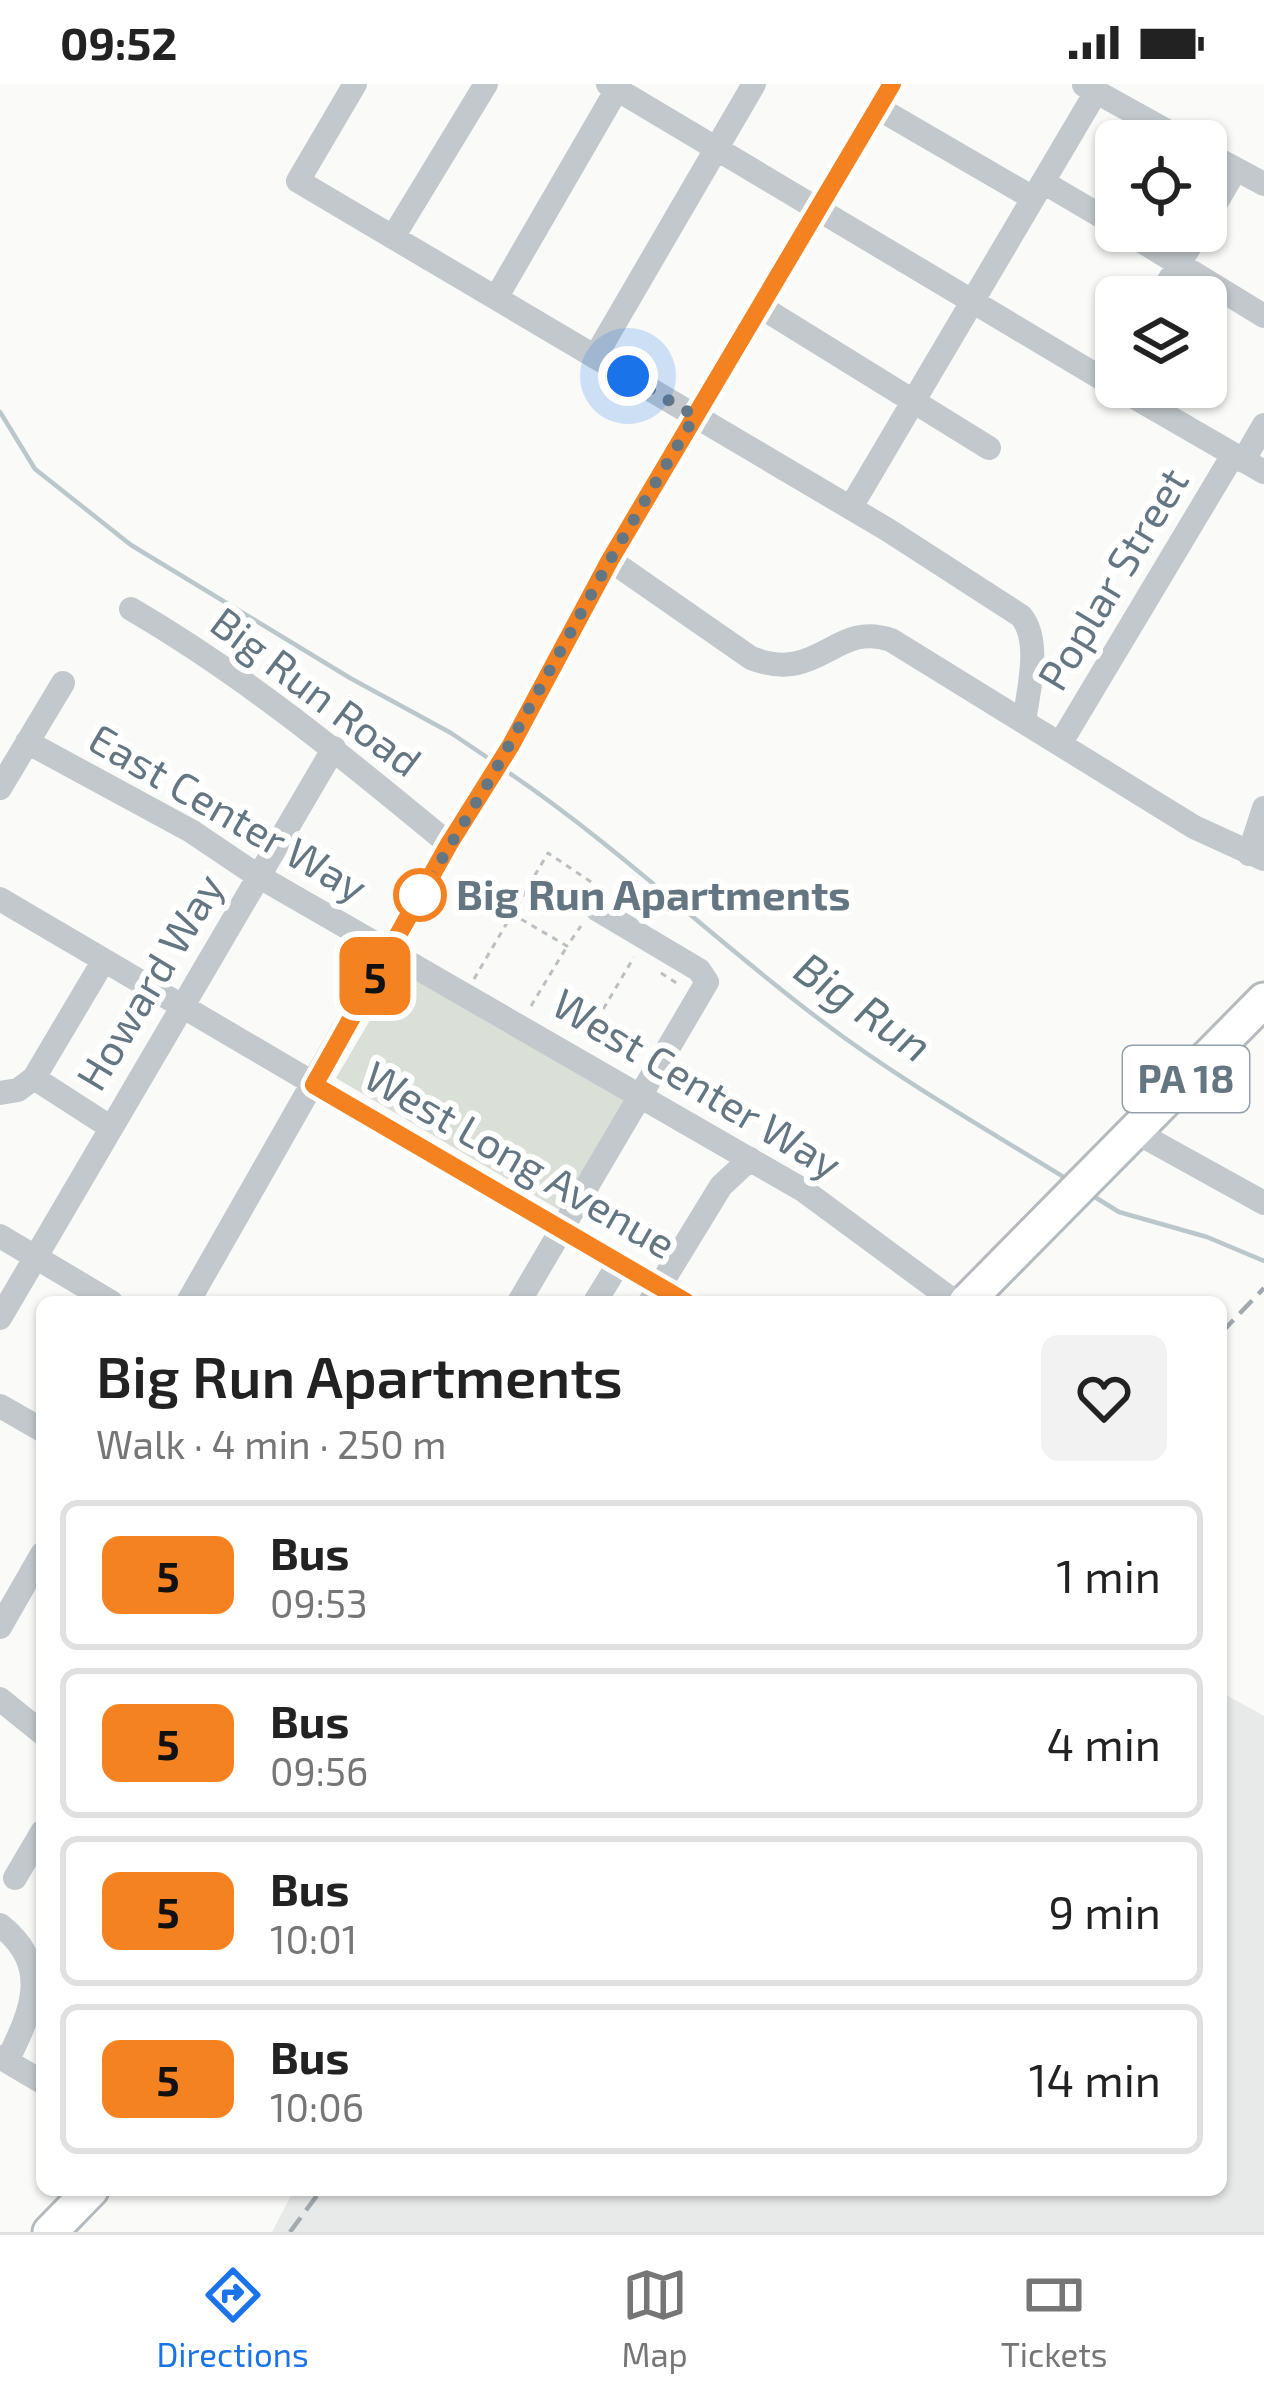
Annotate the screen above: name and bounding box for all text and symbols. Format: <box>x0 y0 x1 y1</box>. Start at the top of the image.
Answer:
text: 09:52 <box>60 15 178 69</box>
map controls <box>1095 120 1227 408</box>
button: locate <box>1095 120 1227 252</box>
button: layers <box>1095 276 1227 408</box>
your location <box>598 346 658 406</box>
street label: Poplar Street <box>1025 458 1197 698</box>
street label: Big Run Road <box>202 595 432 785</box>
street label: East Center Way <box>81 712 377 911</box>
street label: Howard Way <box>64 864 232 1098</box>
place label: Big Run Apartments <box>456 868 851 918</box>
marker: Big Run Apartments <box>395 870 445 920</box>
line badge: 5 <box>336 937 414 1015</box>
water label: Big Run <box>786 939 943 1072</box>
text: 5 <box>363 951 387 1001</box>
street label: West Center Way <box>545 977 851 1188</box>
road number: PA 18 <box>1123 1046 1249 1112</box>
street label: West Long Avenue <box>357 1049 685 1268</box>
button: heart <box>1041 1335 1167 1461</box>
text: Big Run Apartments <box>96 1341 623 1409</box>
text: Walk · 4 min · 250 m <box>96 1420 447 1467</box>
text: Bus <box>270 1525 349 1579</box>
text: 1 min <box>1056 1548 1161 1602</box>
text: 5 <box>156 1550 180 1600</box>
text: 09:53 <box>270 1579 368 1626</box>
text: Bus <box>270 1693 349 1747</box>
text: 4 min <box>1047 1716 1161 1770</box>
text: 5 <box>156 1718 180 1768</box>
text: 09:56 <box>270 1747 368 1794</box>
text: Bus <box>270 1861 349 1915</box>
text: 9 min <box>1048 1884 1161 1938</box>
text: 5 <box>156 1886 180 1936</box>
text: 10:01 <box>270 1915 357 1962</box>
text: Bus <box>270 2029 349 2083</box>
text: 14 min <box>1029 2052 1161 2106</box>
text: 5 <box>156 2054 180 2104</box>
text: 10:06 <box>270 2083 364 2130</box>
tab: Directions <box>156 2262 309 2374</box>
tab: Map <box>622 2262 688 2374</box>
tab: Tickets <box>1001 2262 1108 2374</box>

